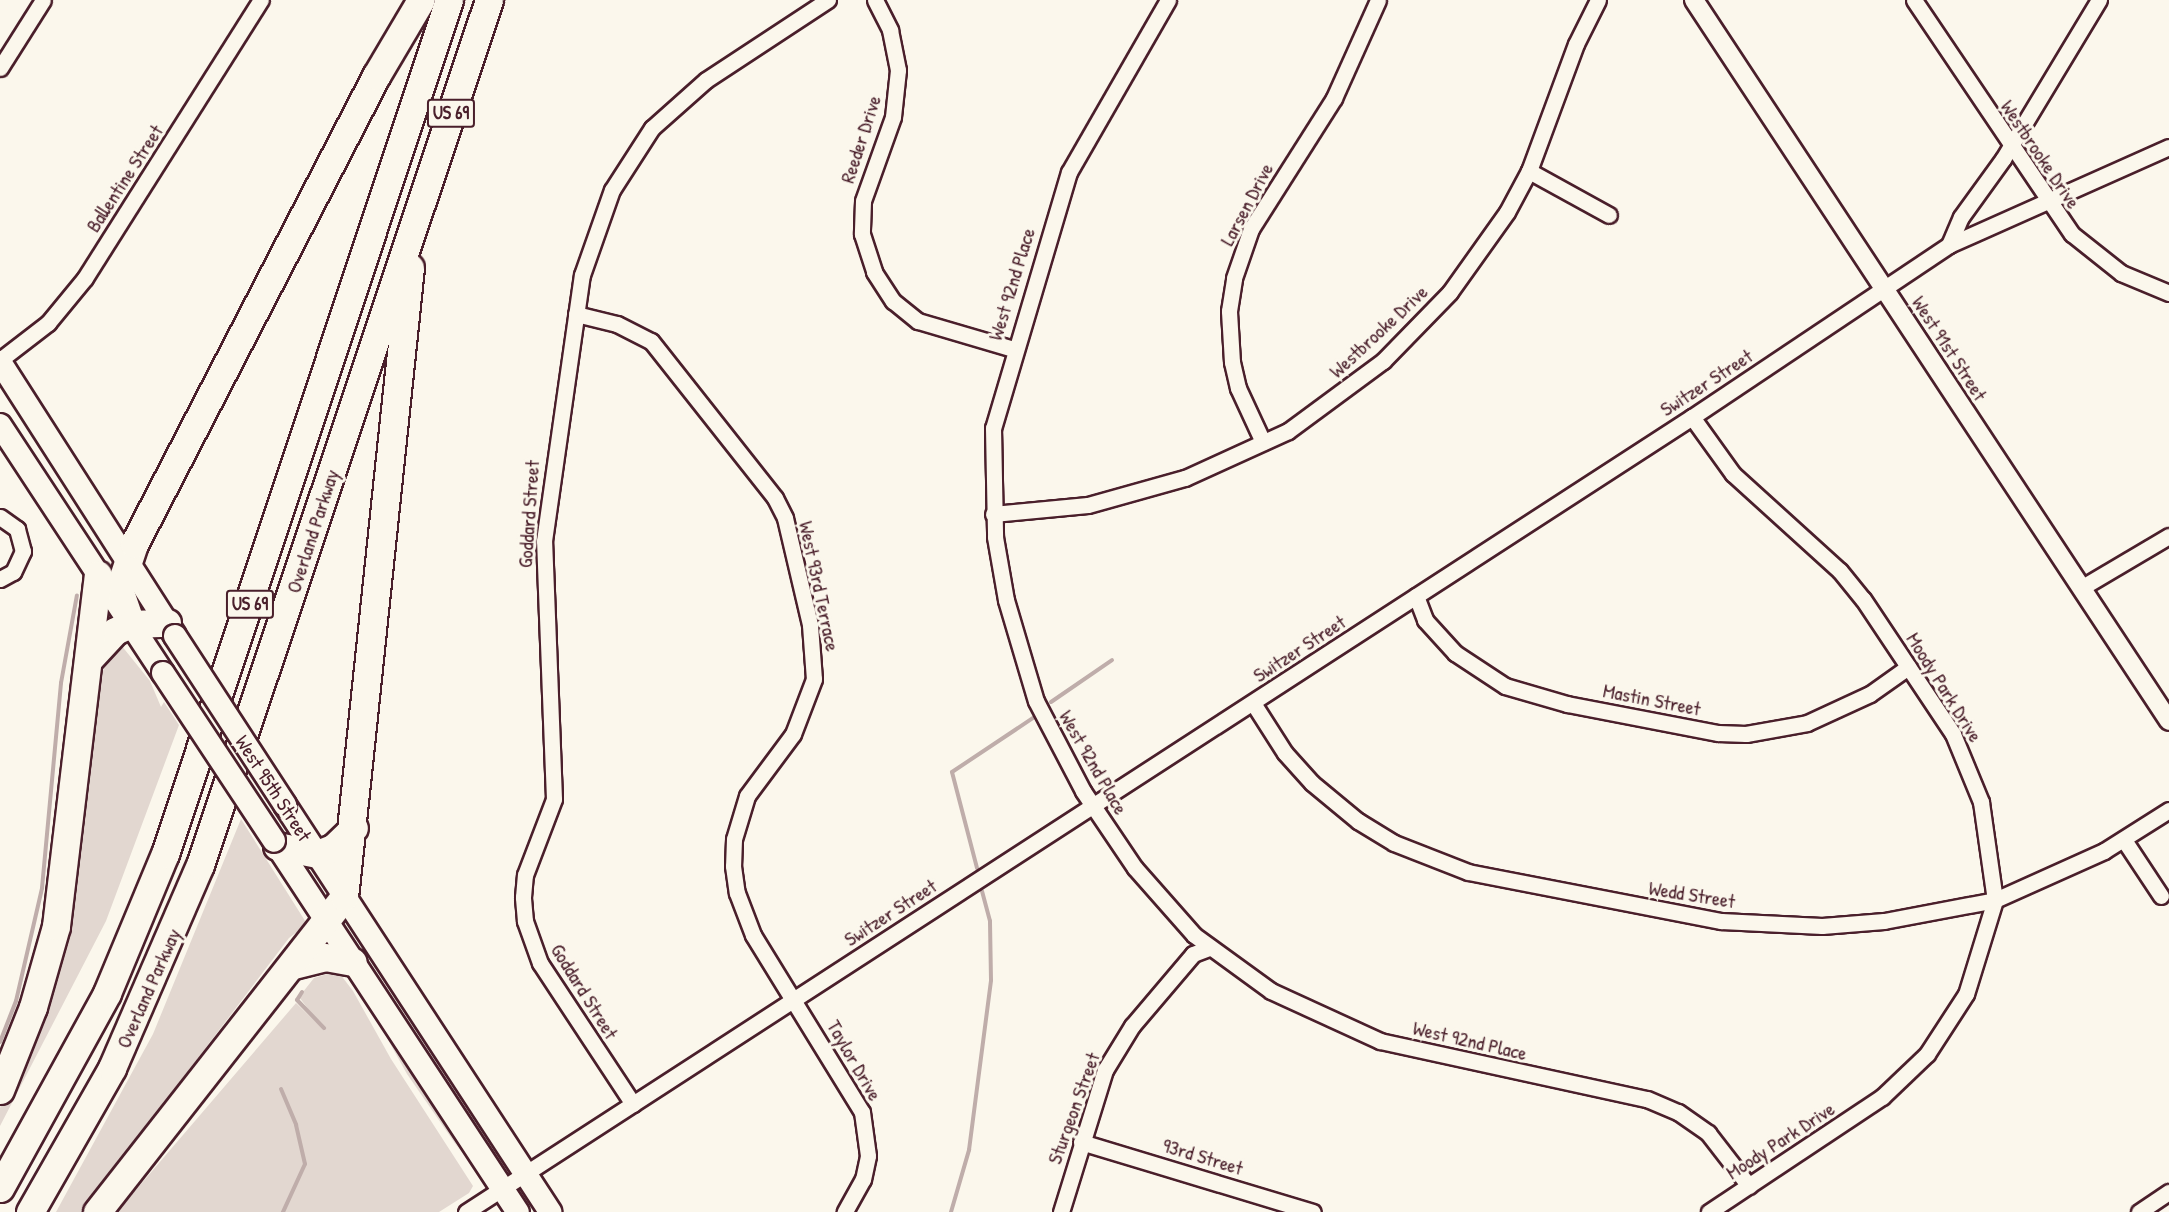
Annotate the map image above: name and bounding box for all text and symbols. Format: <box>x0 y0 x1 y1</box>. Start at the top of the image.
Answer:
street label: Reeder Drive <box>835 92 885 186</box>
street label: Westbrooke Drive <box>1996 95 2086 213</box>
road number: US 69 <box>426 98 476 128</box>
street label: Ballentine Street <box>80 120 168 236</box>
street label: Larsen Drive <box>1214 159 1278 249</box>
street label: West 92nd Place <box>983 225 1039 343</box>
street label: Westbrooke Drive <box>1324 279 1432 383</box>
street label: West 91st Street <box>1907 291 1993 405</box>
street label: Switzer Street <box>1655 343 1757 421</box>
street label: Goddard Street <box>512 459 544 569</box>
street label: Overland Parkway <box>281 466 343 596</box>
street label: West 93rd Terrace <box>795 519 845 653</box>
road number: US 69 <box>224 589 276 619</box>
street label: Switzer Street <box>1248 609 1350 687</box>
street label: Moody Park Drive <box>1902 628 1988 746</box>
street label: Mastin Street <box>1601 678 1703 720</box>
street label: West 92nd Place <box>1055 706 1133 818</box>
street label: West 95th Street <box>231 730 317 846</box>
street label: Switzer Street <box>839 873 941 951</box>
street label: Wedd Street <box>1647 875 1737 913</box>
street label: Overland Parkway <box>111 924 185 1052</box>
street label: Goddard Street <box>546 939 624 1043</box>
street label: Taylor Drive <box>822 1015 888 1105</box>
street label: West 92nd Place <box>1411 1015 1529 1065</box>
street label: Sturgeon Street <box>1042 1049 1104 1167</box>
street label: Moody Park Drive <box>1721 1096 1839 1184</box>
street label: 93rd Street <box>1160 1132 1246 1180</box>

